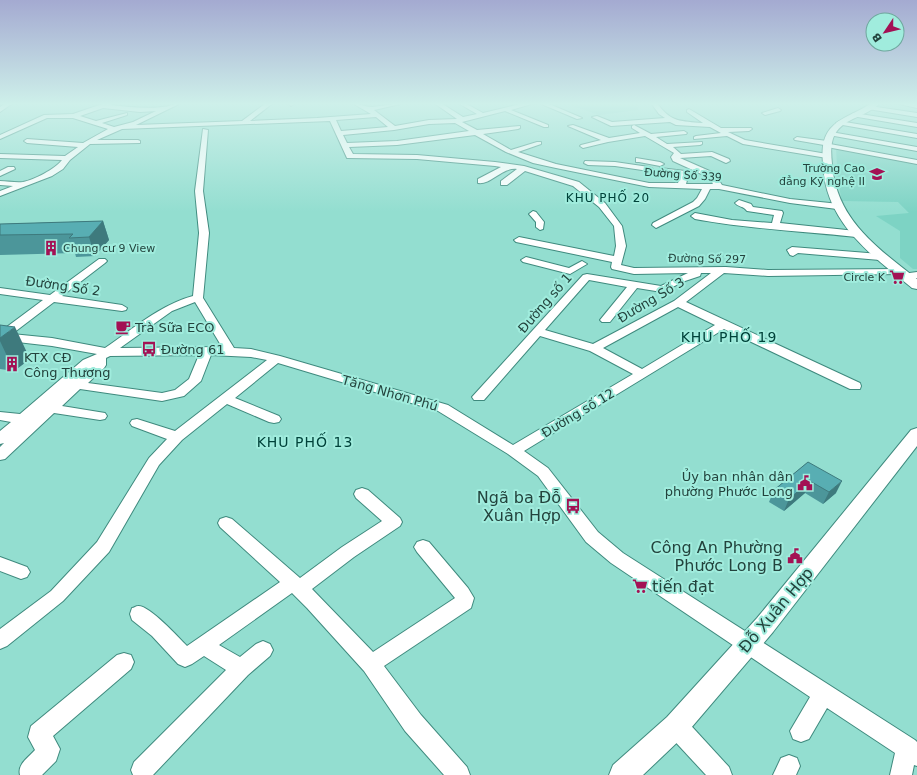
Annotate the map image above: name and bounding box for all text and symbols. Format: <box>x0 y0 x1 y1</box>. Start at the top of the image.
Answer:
north arrow <box>865 12 905 52</box>
text: B <box>869 30 885 45</box>
place label: Trường Cao đẳng Kỹ nghệ II <box>779 162 865 188</box>
school or university icon: Trường Cao đẳng Kỹ nghệ II <box>868 165 886 183</box>
street label: Đường Số 339 <box>644 166 722 184</box>
district label: KHU PHỐ 20 <box>566 189 650 205</box>
building icon: Chung cư 9 View <box>42 239 60 257</box>
place label: Chung cư 9 View <box>63 242 155 255</box>
street label: Đường Số 297 <box>668 252 746 266</box>
supermarket icon: Circle K <box>888 268 906 286</box>
street label: Đường số 1 <box>515 270 575 336</box>
place label: Circle K <box>843 271 886 284</box>
street label: Đường Số 2 <box>25 273 101 299</box>
street label: Đường Số 3 <box>615 274 687 326</box>
cafe icon: Trà Sữa ECO <box>114 318 132 336</box>
place label: Trà Sữa ECO <box>134 320 215 335</box>
district label: KHU PHỐ 19 <box>681 327 777 345</box>
bus stop icon: Đường 61 <box>140 340 158 358</box>
place label: Đường 61 <box>161 342 224 357</box>
place label: KTX CĐ Công Thương <box>24 350 111 380</box>
building icon: KTX CĐ Công Thương <box>3 355 21 373</box>
street label: Tăng Nhơn Phú <box>339 372 440 414</box>
street label: Đường số 12 <box>539 385 617 441</box>
district label: KHU PHỐ 13 <box>257 432 353 450</box>
place label: Ủy ban nhân dân phường Phước Long <box>665 468 793 499</box>
public building icon: Ủy ban nhân dân phường Phước Long <box>796 474 814 492</box>
place label: Ngã ba Đỗ Xuân Hợp <box>477 488 561 525</box>
bus stop icon: Ngã ba Đỗ Xuân Hợp <box>564 497 582 515</box>
place label: Công An Phường Phước Long B <box>650 538 783 575</box>
public building icon: Công An Phường Phước Long B <box>786 547 804 565</box>
street label: Đỗ Xuân Hợp <box>735 564 817 656</box>
supermarket icon: tiến đạt <box>631 577 649 595</box>
place label: tiến đạt <box>652 577 714 596</box>

